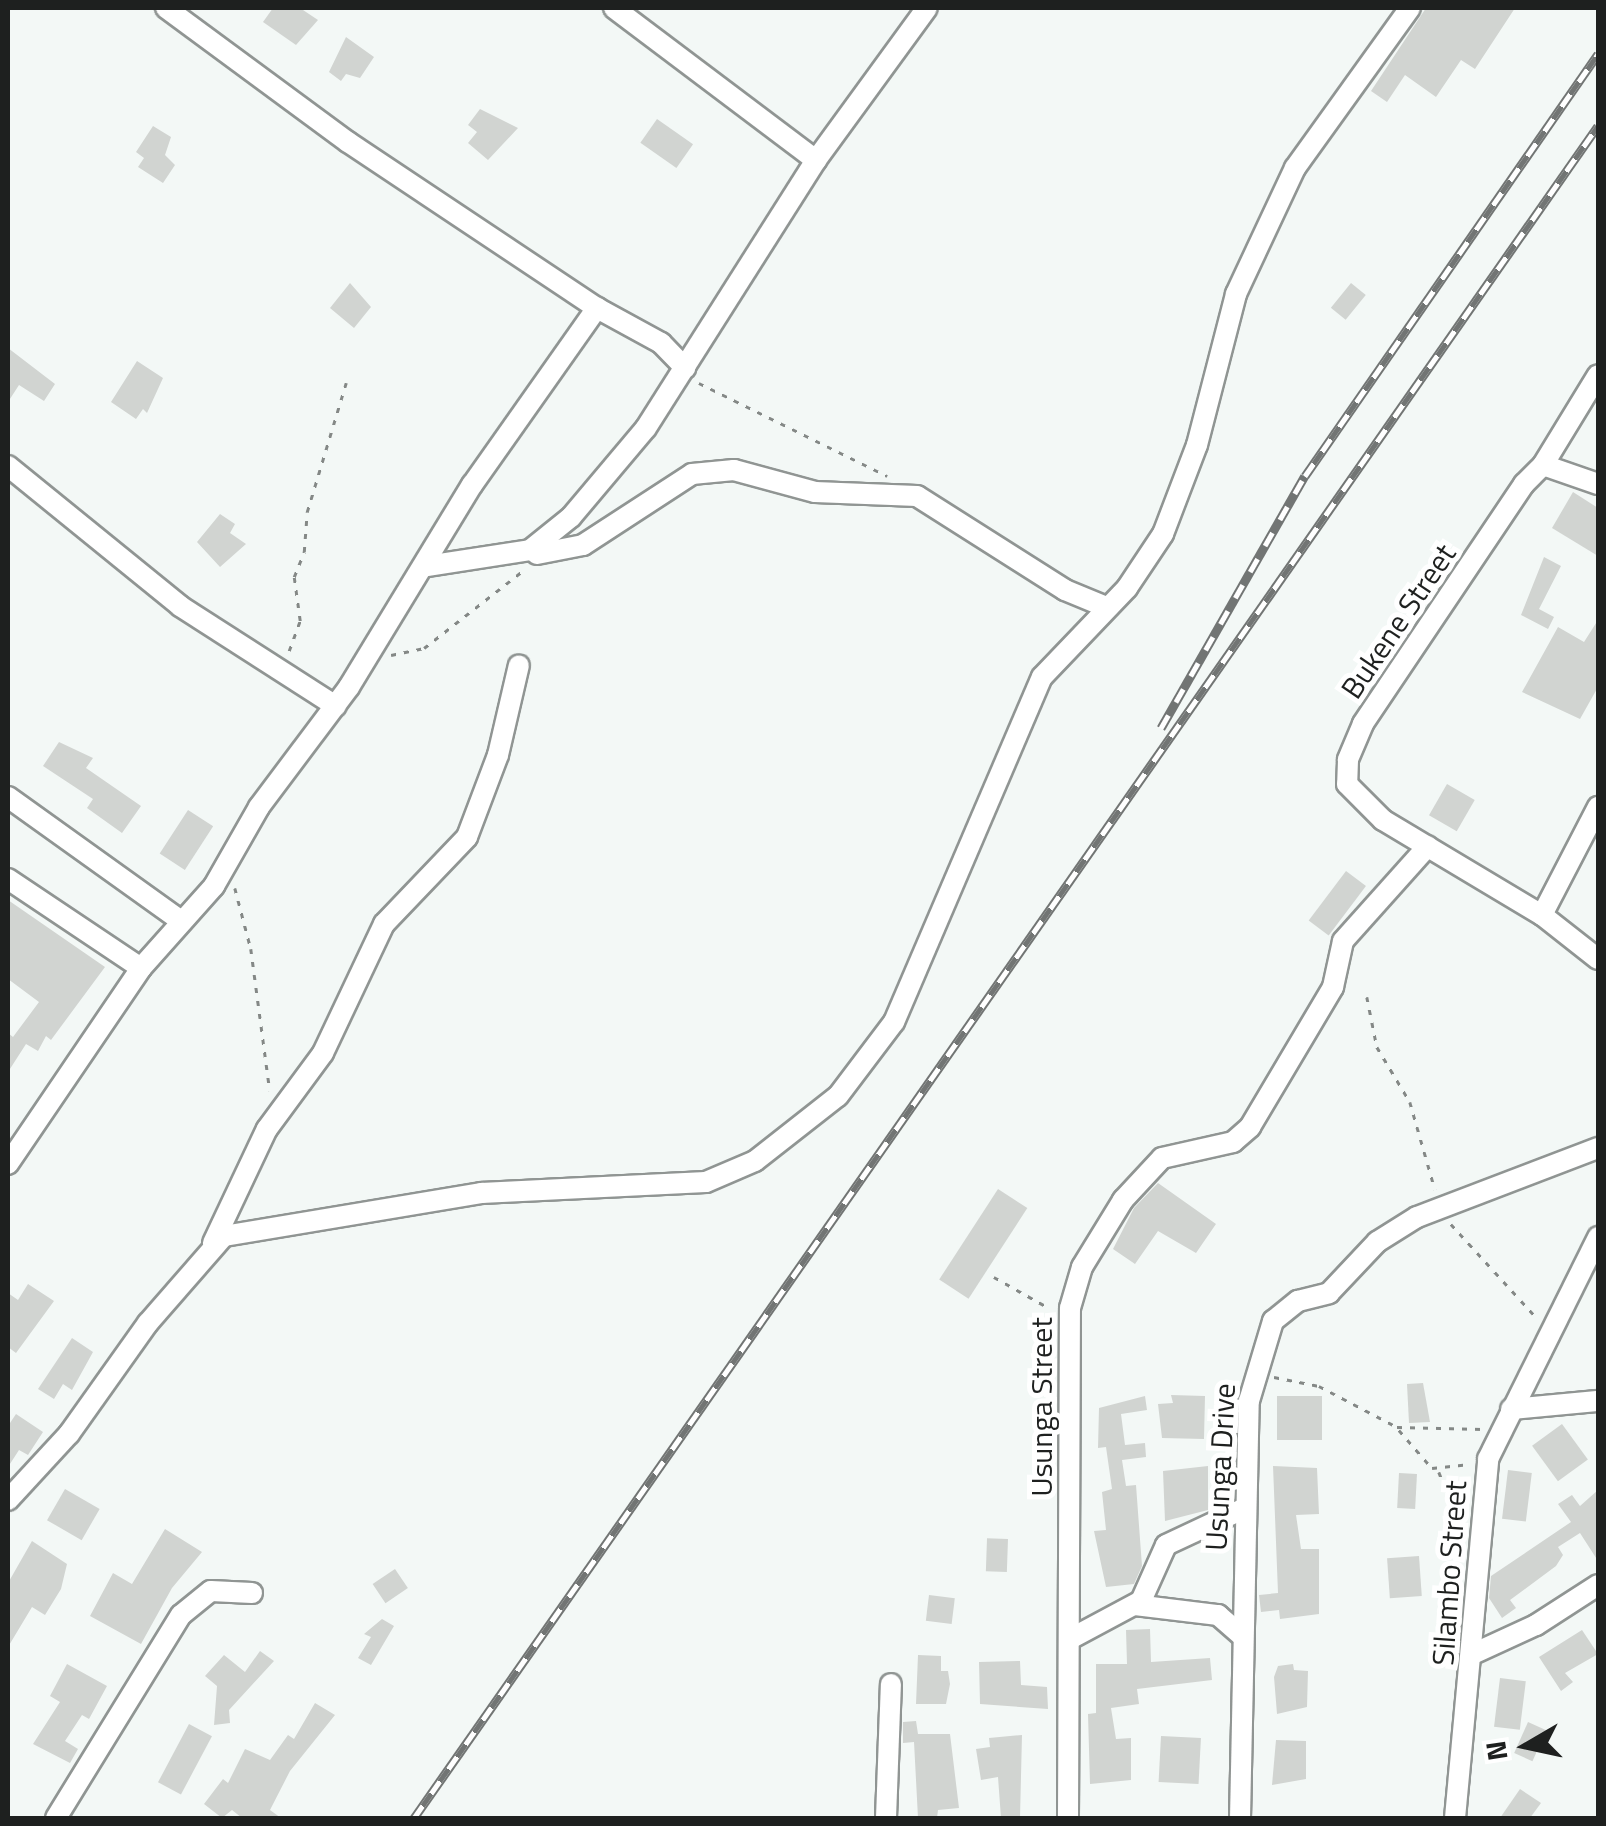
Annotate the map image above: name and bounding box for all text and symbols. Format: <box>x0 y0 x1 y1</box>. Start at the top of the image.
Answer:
street label: Bukene Street <box>1333 537 1463 705</box>
street label: Usunga Street <box>1023 1317 1059 1497</box>
street label: Usunga Drive <box>1198 1382 1242 1552</box>
street label: Silambo Street <box>1425 1479 1473 1667</box>
north arrow <box>1476 1696 1576 1796</box>
text: N <box>1473 1738 1519 1764</box>

